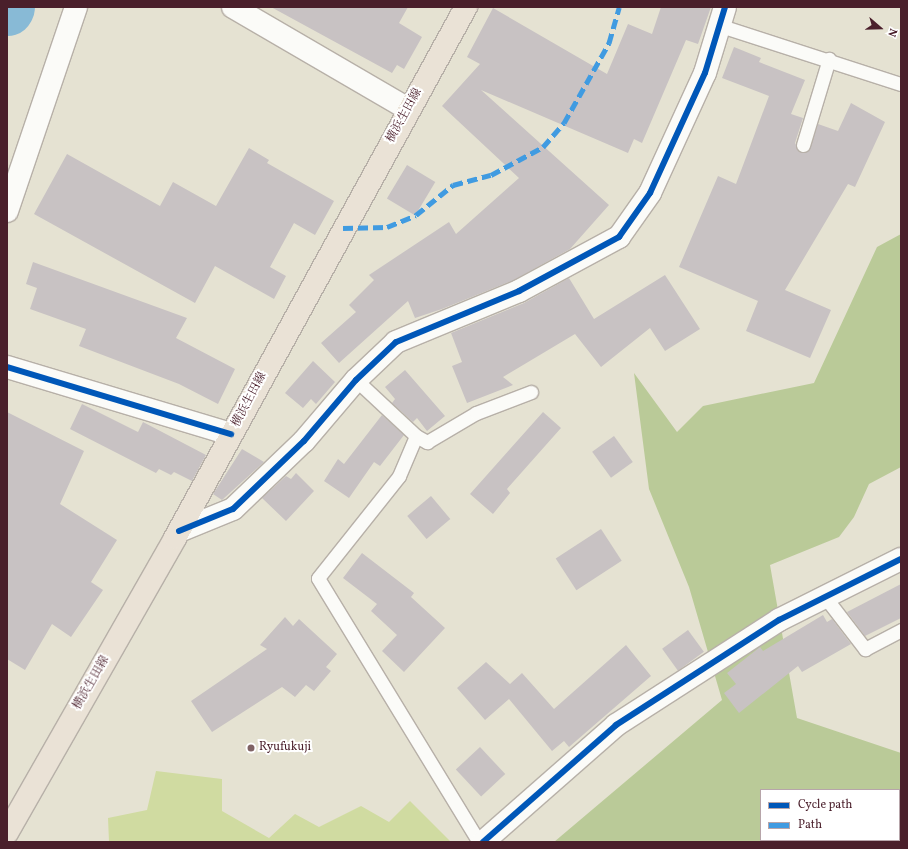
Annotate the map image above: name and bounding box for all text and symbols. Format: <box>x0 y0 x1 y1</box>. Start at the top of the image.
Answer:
north arrow <box>860 8 900 48</box>
text: N <box>883 26 900 39</box>
street label: 横浜生田線 <box>384 86 426 146</box>
street label: 横浜生田線 <box>230 370 270 430</box>
street label: 横浜生田線 <box>71 653 113 713</box>
place label: Ryufukuji <box>259 741 311 755</box>
marker: Ryufukuji <box>246 743 256 753</box>
legend <box>760 789 900 841</box>
text: Cycle path <box>798 797 853 813</box>
text: Path <box>798 817 822 833</box>

